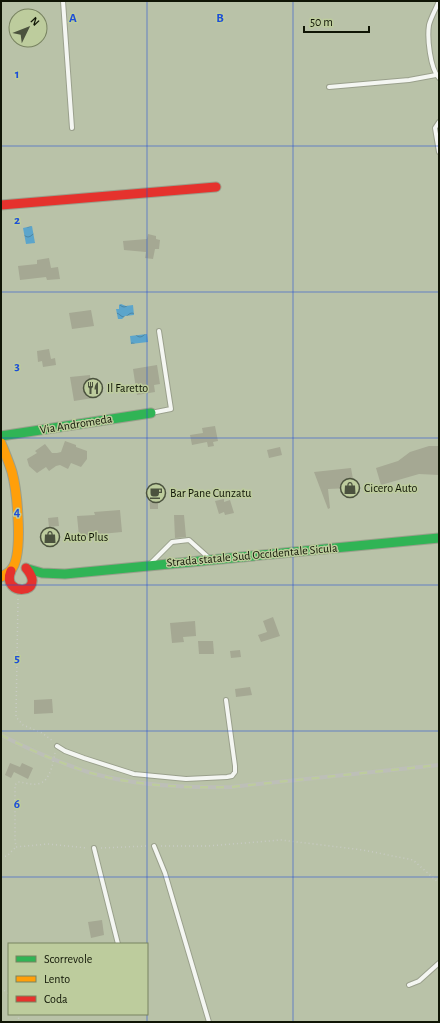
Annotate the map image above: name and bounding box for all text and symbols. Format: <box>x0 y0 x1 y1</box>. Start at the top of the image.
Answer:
north arrow <box>8 8 48 48</box>
scale bar <box>304 8 369 34</box>
text: A <box>69 12 77 25</box>
text: B <box>216 12 224 25</box>
text: N <box>28 15 42 28</box>
text: 50 m <box>310 16 333 28</box>
text: 1 <box>15 68 19 81</box>
text: 2 <box>14 214 20 227</box>
text: 3 <box>14 360 20 373</box>
restaurant icon: Il Faretto <box>82 377 104 399</box>
place label: Il Faretto <box>107 382 148 394</box>
street label: Via Andromeda <box>39 412 113 436</box>
shop icon: Cicero Auto <box>339 477 361 499</box>
cafe icon: Bar Pane Cunzatu <box>145 482 167 504</box>
place label: Cicero Auto <box>364 482 418 494</box>
place label: Bar Pane Cunzatu <box>170 487 252 499</box>
text: 4 <box>14 506 21 519</box>
shop icon: Auto Plus <box>39 526 61 548</box>
place label: Auto Plus <box>64 531 108 543</box>
street label: Strada statale Sud Occidentale Sicula <box>166 542 338 568</box>
text: 5 <box>14 652 20 665</box>
text: 6 <box>14 798 20 811</box>
legend <box>8 943 148 1015</box>
text: Scorrevole <box>44 953 92 965</box>
text: Lento <box>44 973 70 985</box>
text: Coda <box>44 993 68 1005</box>

